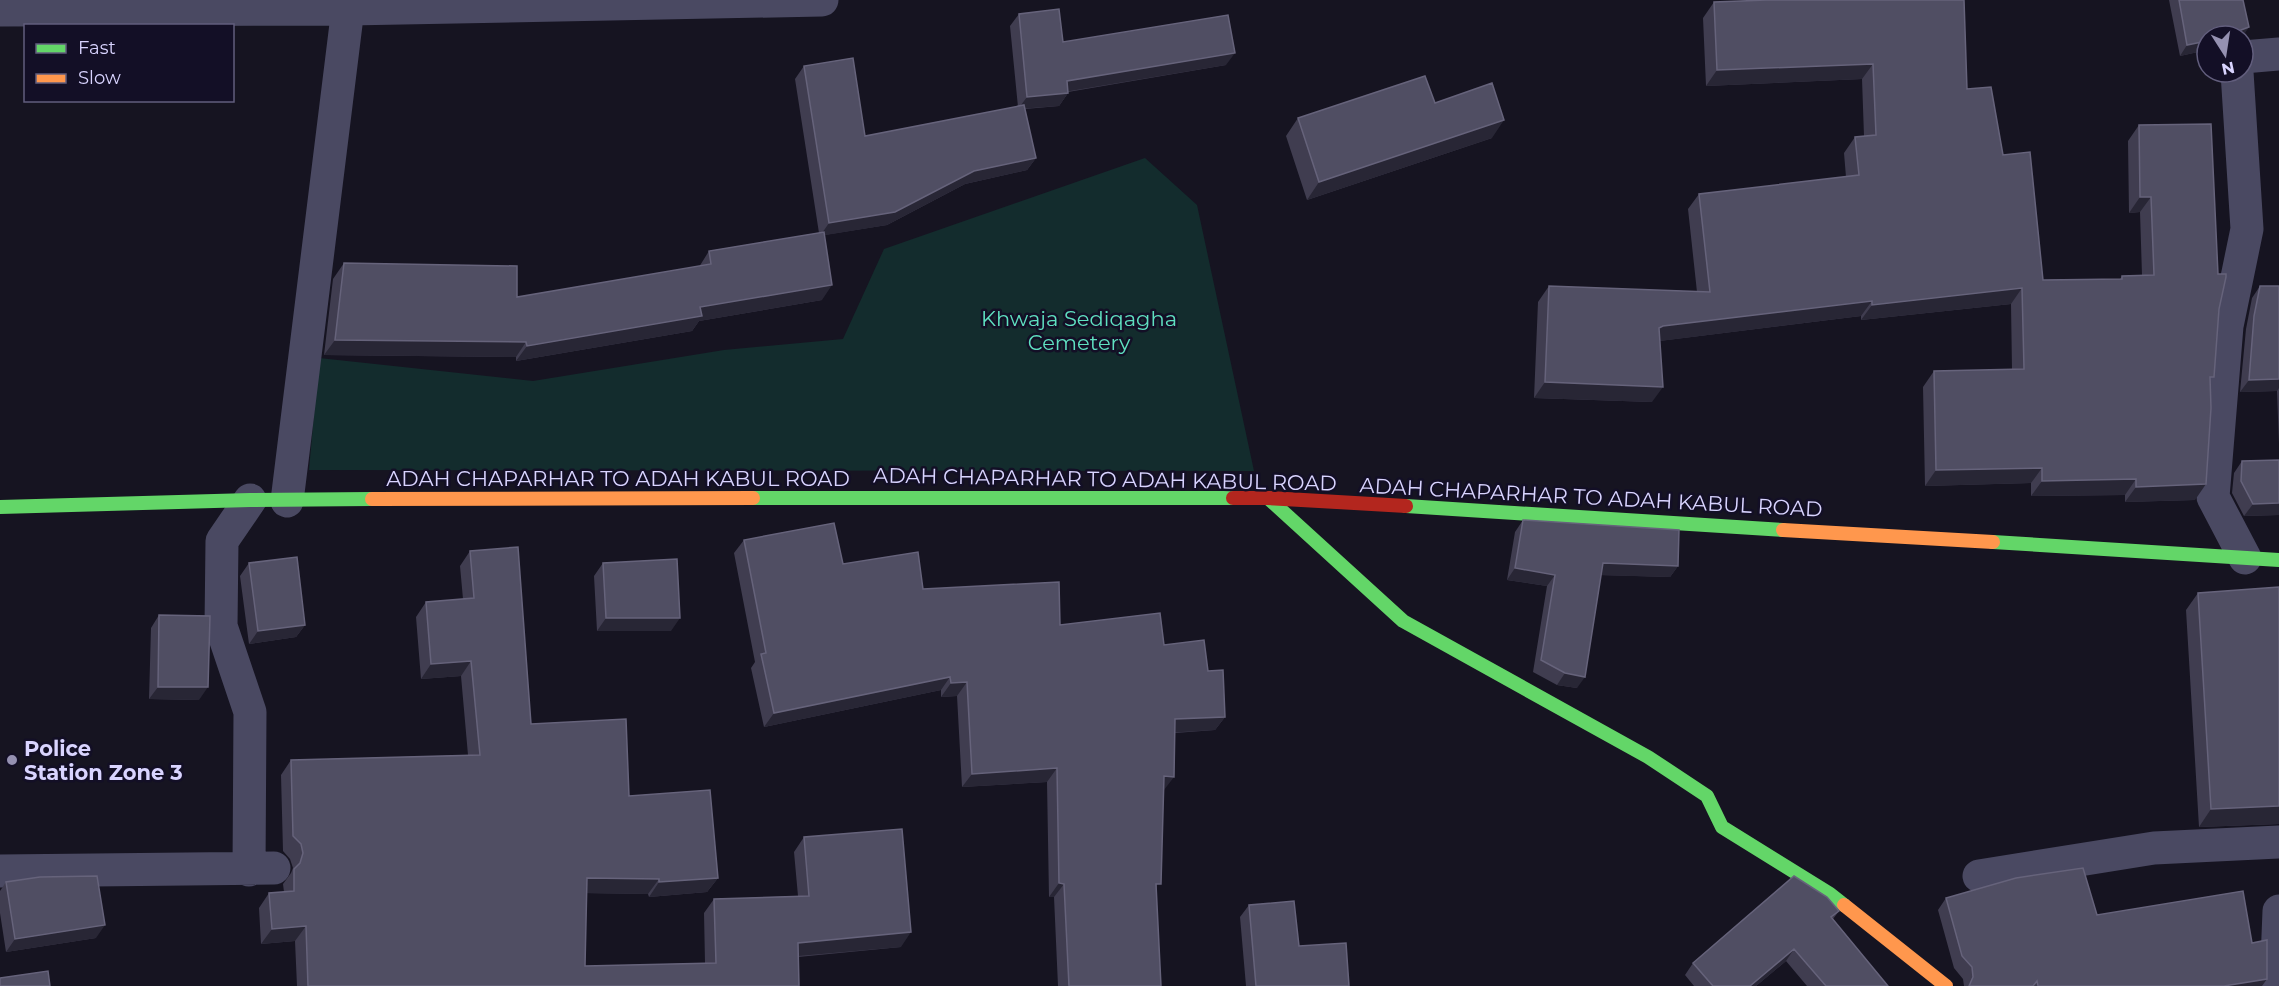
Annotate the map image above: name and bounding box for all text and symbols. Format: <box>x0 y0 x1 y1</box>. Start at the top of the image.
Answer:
legend <box>24 24 234 102</box>
north arrow <box>2195 24 2255 84</box>
text: Fast <box>78 37 116 59</box>
text: N <box>2220 58 2236 79</box>
text: Slow <box>78 67 121 89</box>
park label: Khwaja Sediqagha Cemetery <box>981 306 1177 355</box>
street label: ADAH CHAPARHAR TO ADAH KABUL ROAD <box>873 462 1337 496</box>
street label: ADAH CHAPARHAR TO ADAH KABUL ROAD <box>386 466 850 491</box>
street label: ADAH CHAPARHAR TO ADAH KABUL ROAD <box>1359 472 1823 522</box>
place label: Police Station Zone 3 <box>24 736 183 785</box>
marker: Police Station Zone 3 <box>5 753 19 767</box>

